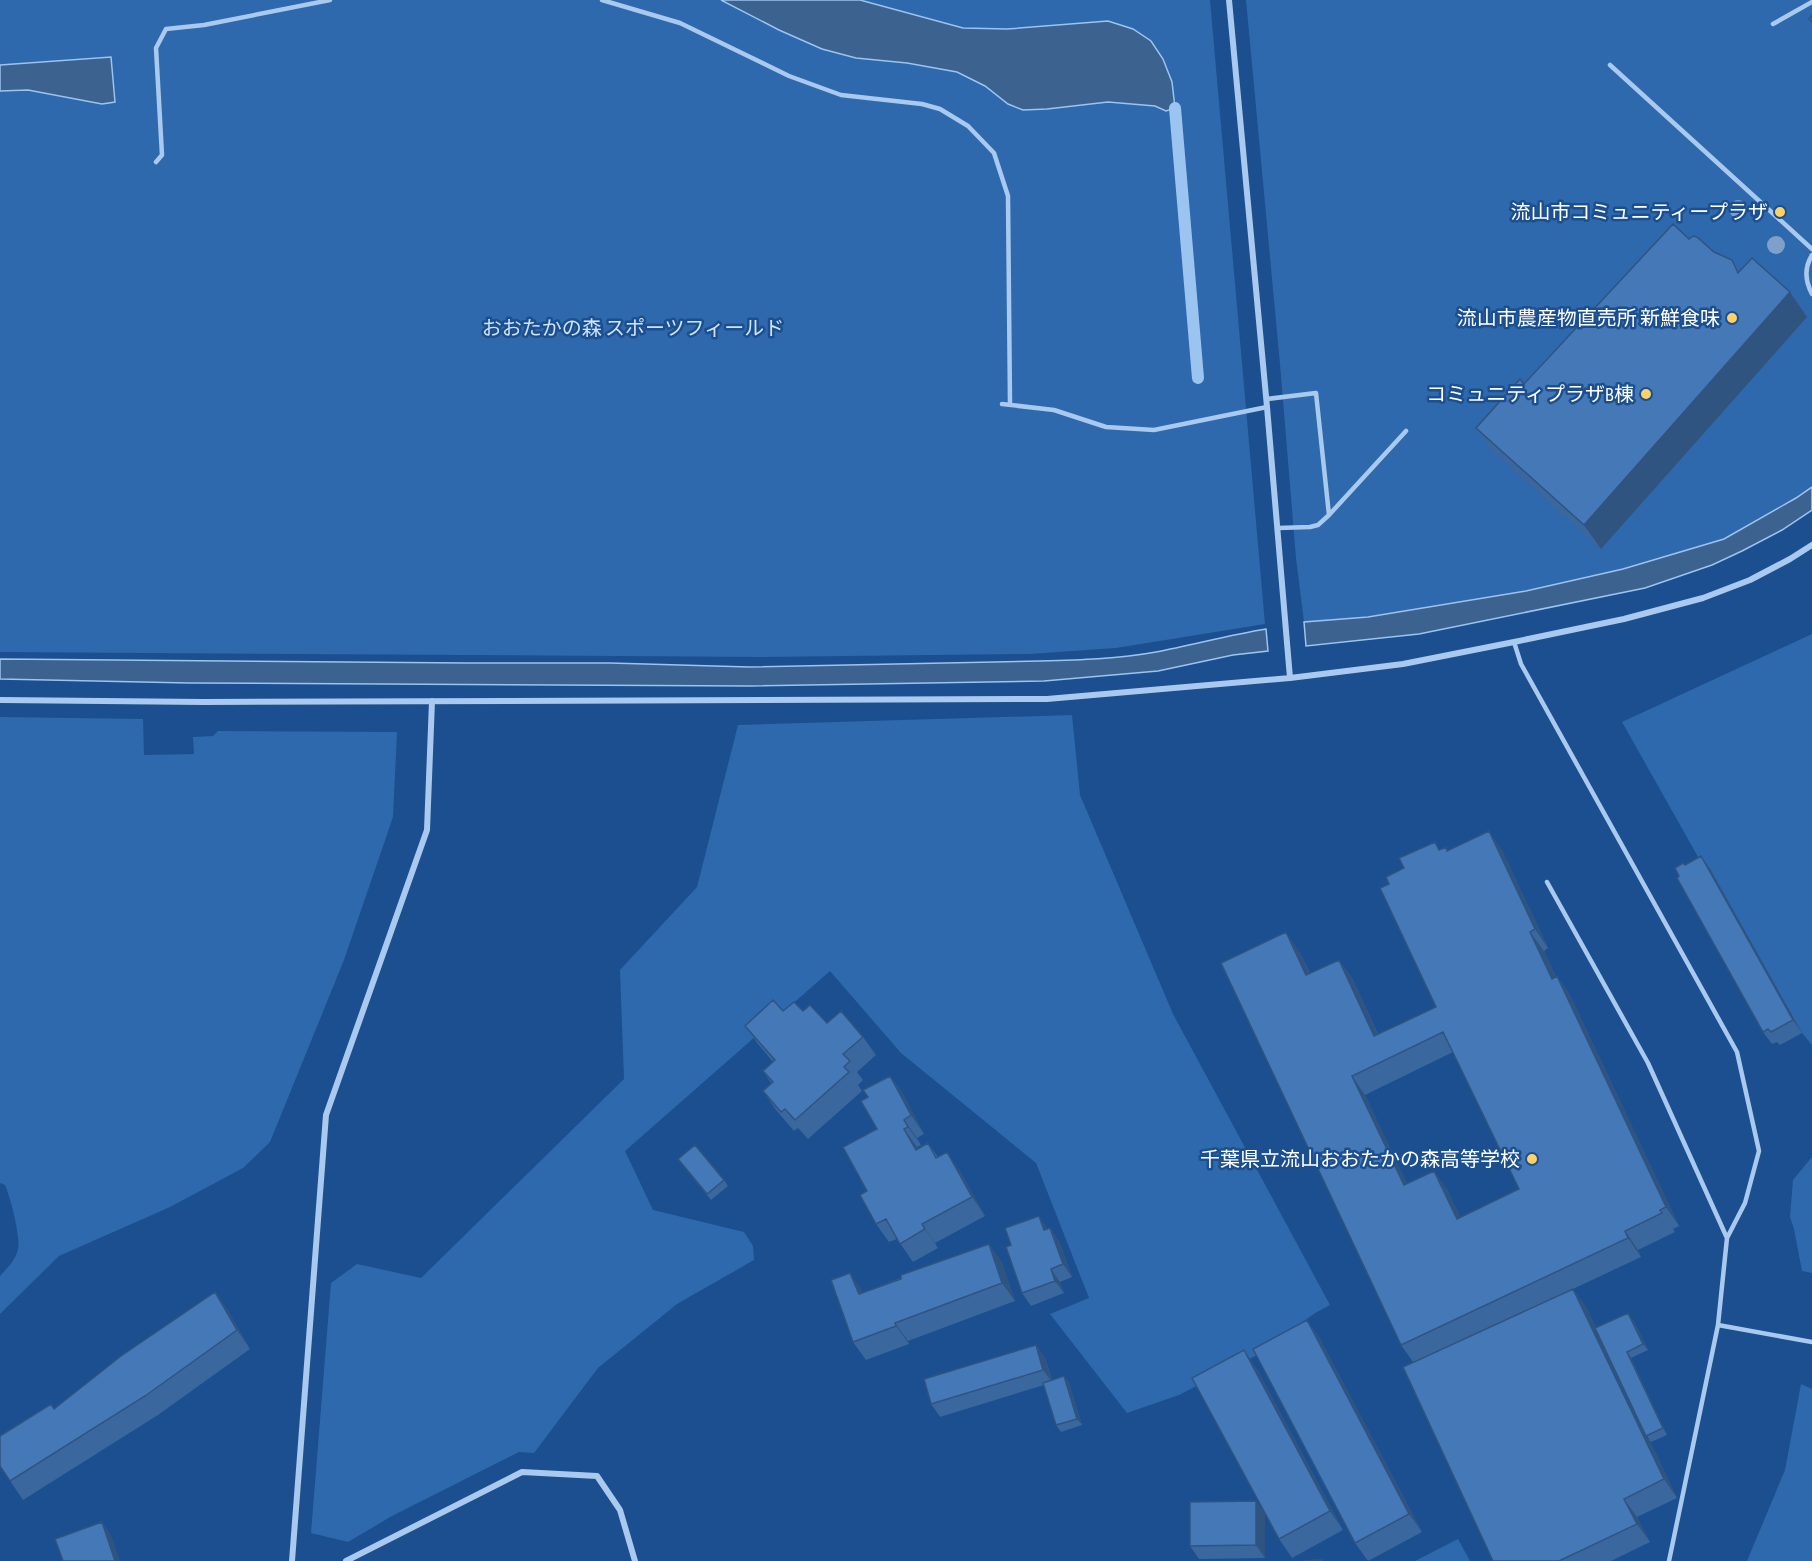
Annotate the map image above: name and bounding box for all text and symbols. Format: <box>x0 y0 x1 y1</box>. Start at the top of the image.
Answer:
place label: 流山市コミュニティープラザ <box>1510 201 1768 225</box>
marker: 流山市コミュニティープラザ <box>1773 205 1787 219</box>
place label: 流山市農産物直売所 新鮮食味 <box>1457 307 1720 331</box>
marker: 流山市農産物直売所 新鮮食味 <box>1725 311 1739 325</box>
park label: おおたかの森 スポーツフィールド <box>482 317 784 341</box>
place label: コミュニティプラザB棟 <box>1426 383 1634 407</box>
marker: コミュニティプラザB棟 <box>1639 387 1653 401</box>
place label: 千葉県立流山おおたかの森高等学校 <box>1200 1148 1520 1172</box>
marker: 千葉県立流山おおたかの森高等学校 <box>1525 1152 1539 1166</box>

